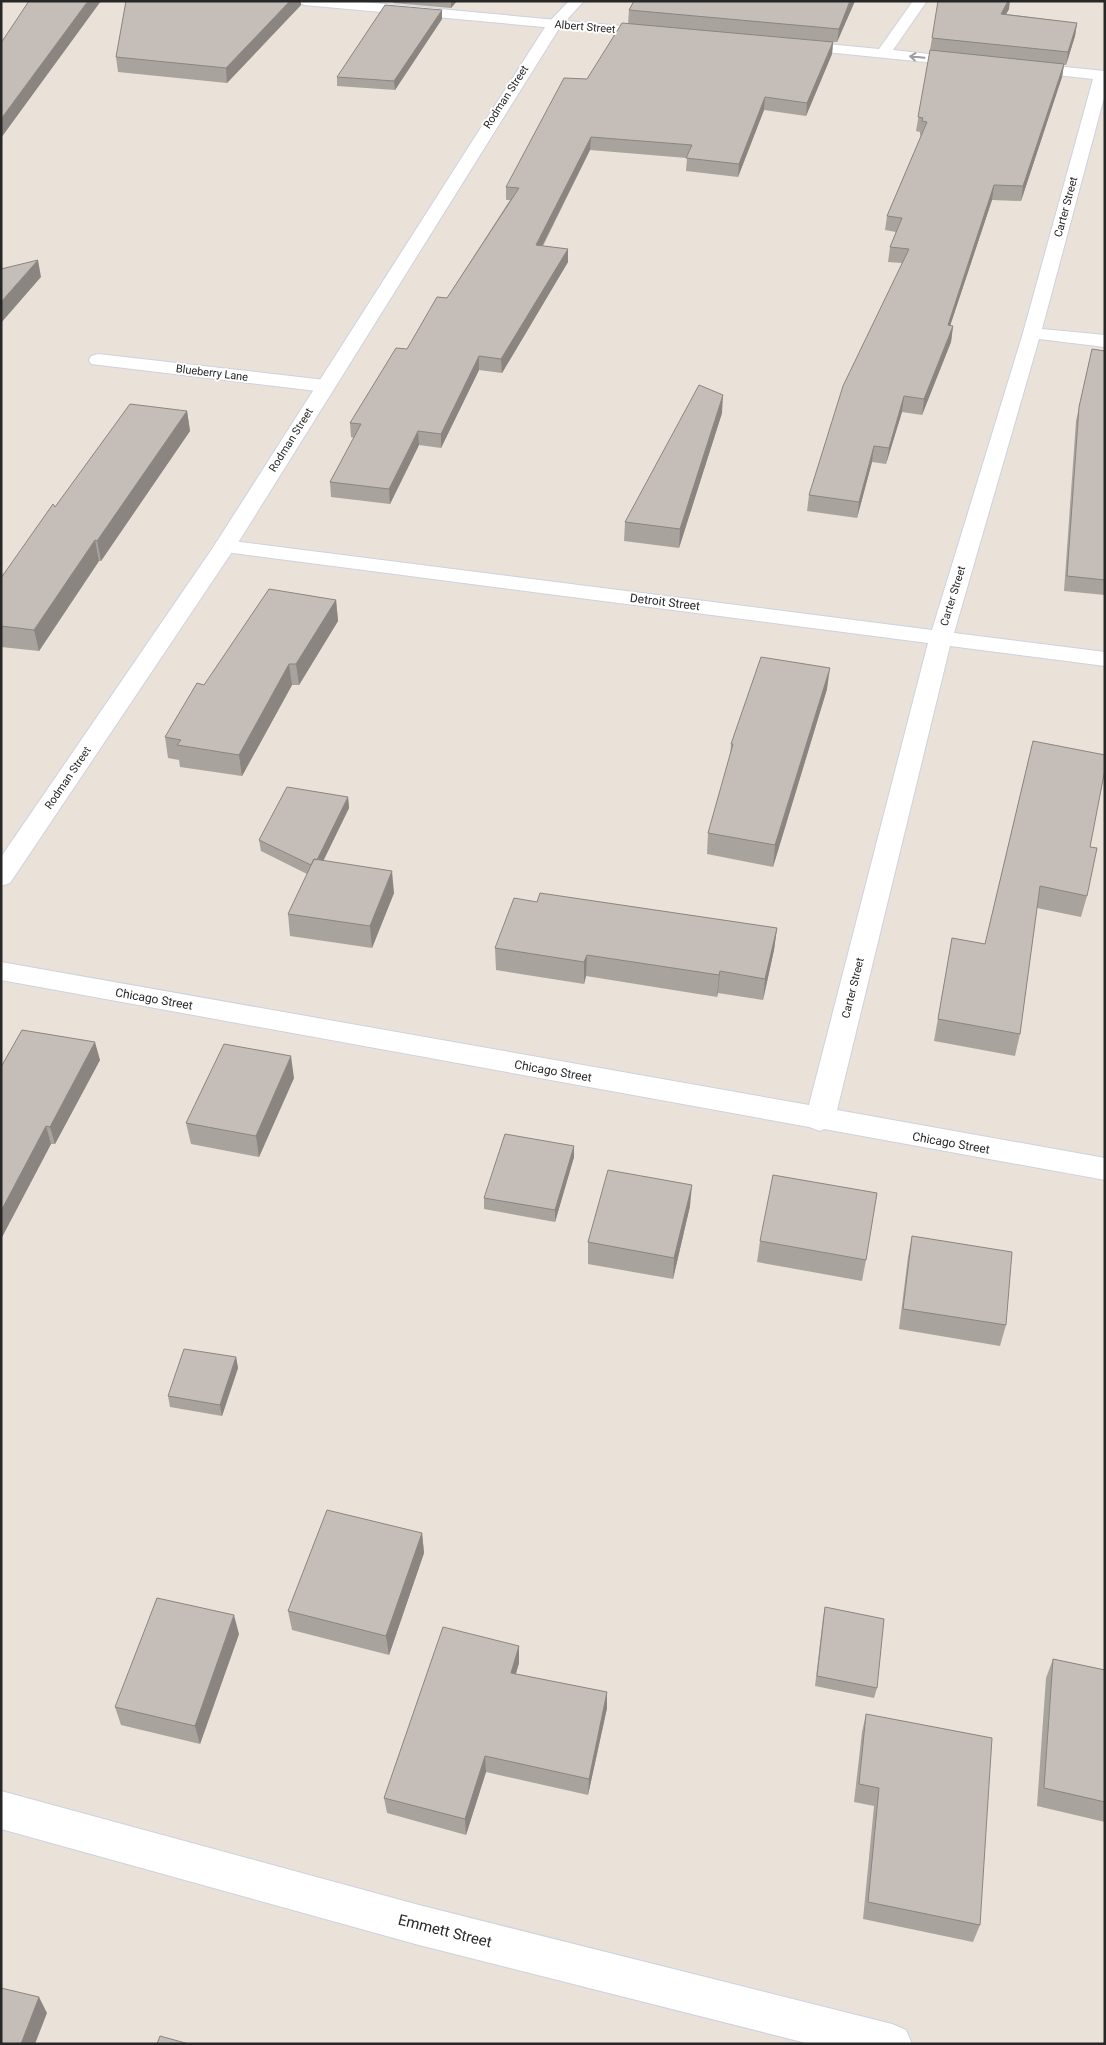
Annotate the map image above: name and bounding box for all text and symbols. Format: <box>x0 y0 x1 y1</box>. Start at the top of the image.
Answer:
street label: Albert Street <box>554 18 616 36</box>
one-way arrow <box>909 52 925 62</box>
street label: Rodman Street <box>481 63 531 131</box>
street label: Carter Street <box>1052 175 1080 239</box>
street label: Blueberry Lane <box>175 362 249 384</box>
street label: Rodman Street <box>266 405 316 474</box>
street label: Carter Street <box>938 564 968 628</box>
street label: Detroit Street <box>629 591 701 613</box>
street label: Rodman Street <box>42 744 94 812</box>
street label: Carter Street <box>839 956 867 1020</box>
street label: Chicago Street <box>114 985 194 1013</box>
street label: Chicago Street <box>513 1057 593 1085</box>
street label: Chicago Street <box>911 1129 991 1157</box>
street label: Emmett Street <box>396 1911 494 1951</box>

